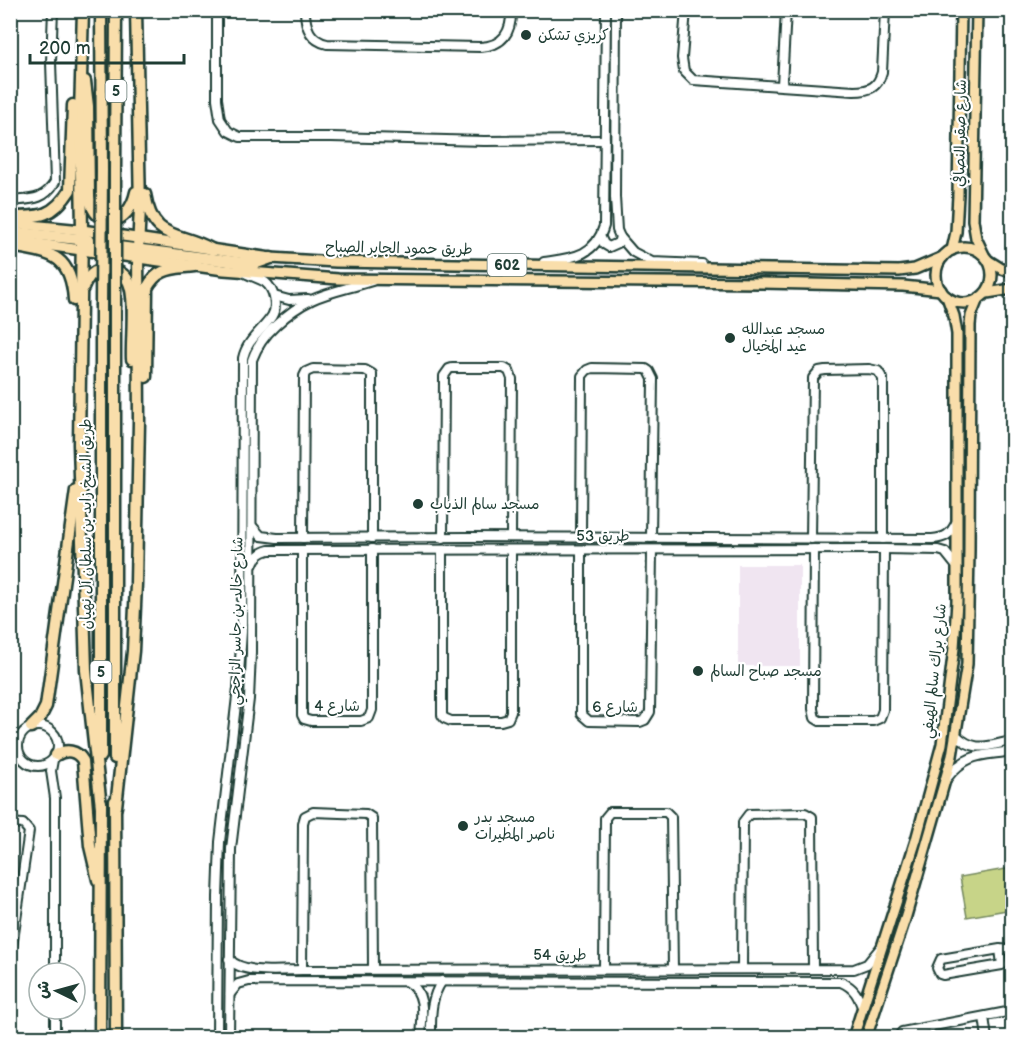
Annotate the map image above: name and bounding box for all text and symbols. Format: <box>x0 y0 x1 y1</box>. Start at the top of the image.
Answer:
place label: كريزي تشكن <box>538 26 609 46</box>
scale bar <box>30 27 184 65</box>
marker: كريزي تشكن <box>519 28 533 42</box>
text: 200 m <box>39 38 91 59</box>
street label: شارع صقر النصافي <box>949 79 971 187</box>
road number: 5 <box>106 80 126 102</box>
street label: طريق حمود الجابر الصباح <box>325 238 473 259</box>
road number: 602 <box>488 254 526 276</box>
place label: مسجد عبدالله عيد المخيال <box>742 320 825 356</box>
marker: مسجد عبدالله عيد المخيال <box>723 331 737 345</box>
street label: طريق الشيخ زايد بن سلطان آل نهيان <box>77 418 96 630</box>
place label: مسجد سالم الذياب <box>430 495 540 515</box>
marker: مسجد سالم الذياب <box>411 497 425 511</box>
street label: طريق 53 <box>576 527 630 546</box>
street label: شارع خالد بن جاسر الراجحي <box>226 536 250 706</box>
street label: شارع براك سالم الهيفي <box>918 603 954 740</box>
road number: 5 <box>90 661 112 683</box>
place label: مسجد صباح السالم <box>710 662 822 682</box>
marker: مسجد صباح السالم <box>691 664 705 678</box>
street label: شارع 4 <box>314 697 360 716</box>
street label: شارع 6 <box>592 698 638 717</box>
place label: مسجد بدر ناصر المطيرات <box>474 808 556 844</box>
marker: مسجد بدر ناصر المطيرات <box>456 819 470 833</box>
street label: طريق 54 <box>533 946 587 965</box>
north arrow <box>27 961 87 1021</box>
text: ش <box>33 980 54 999</box>

